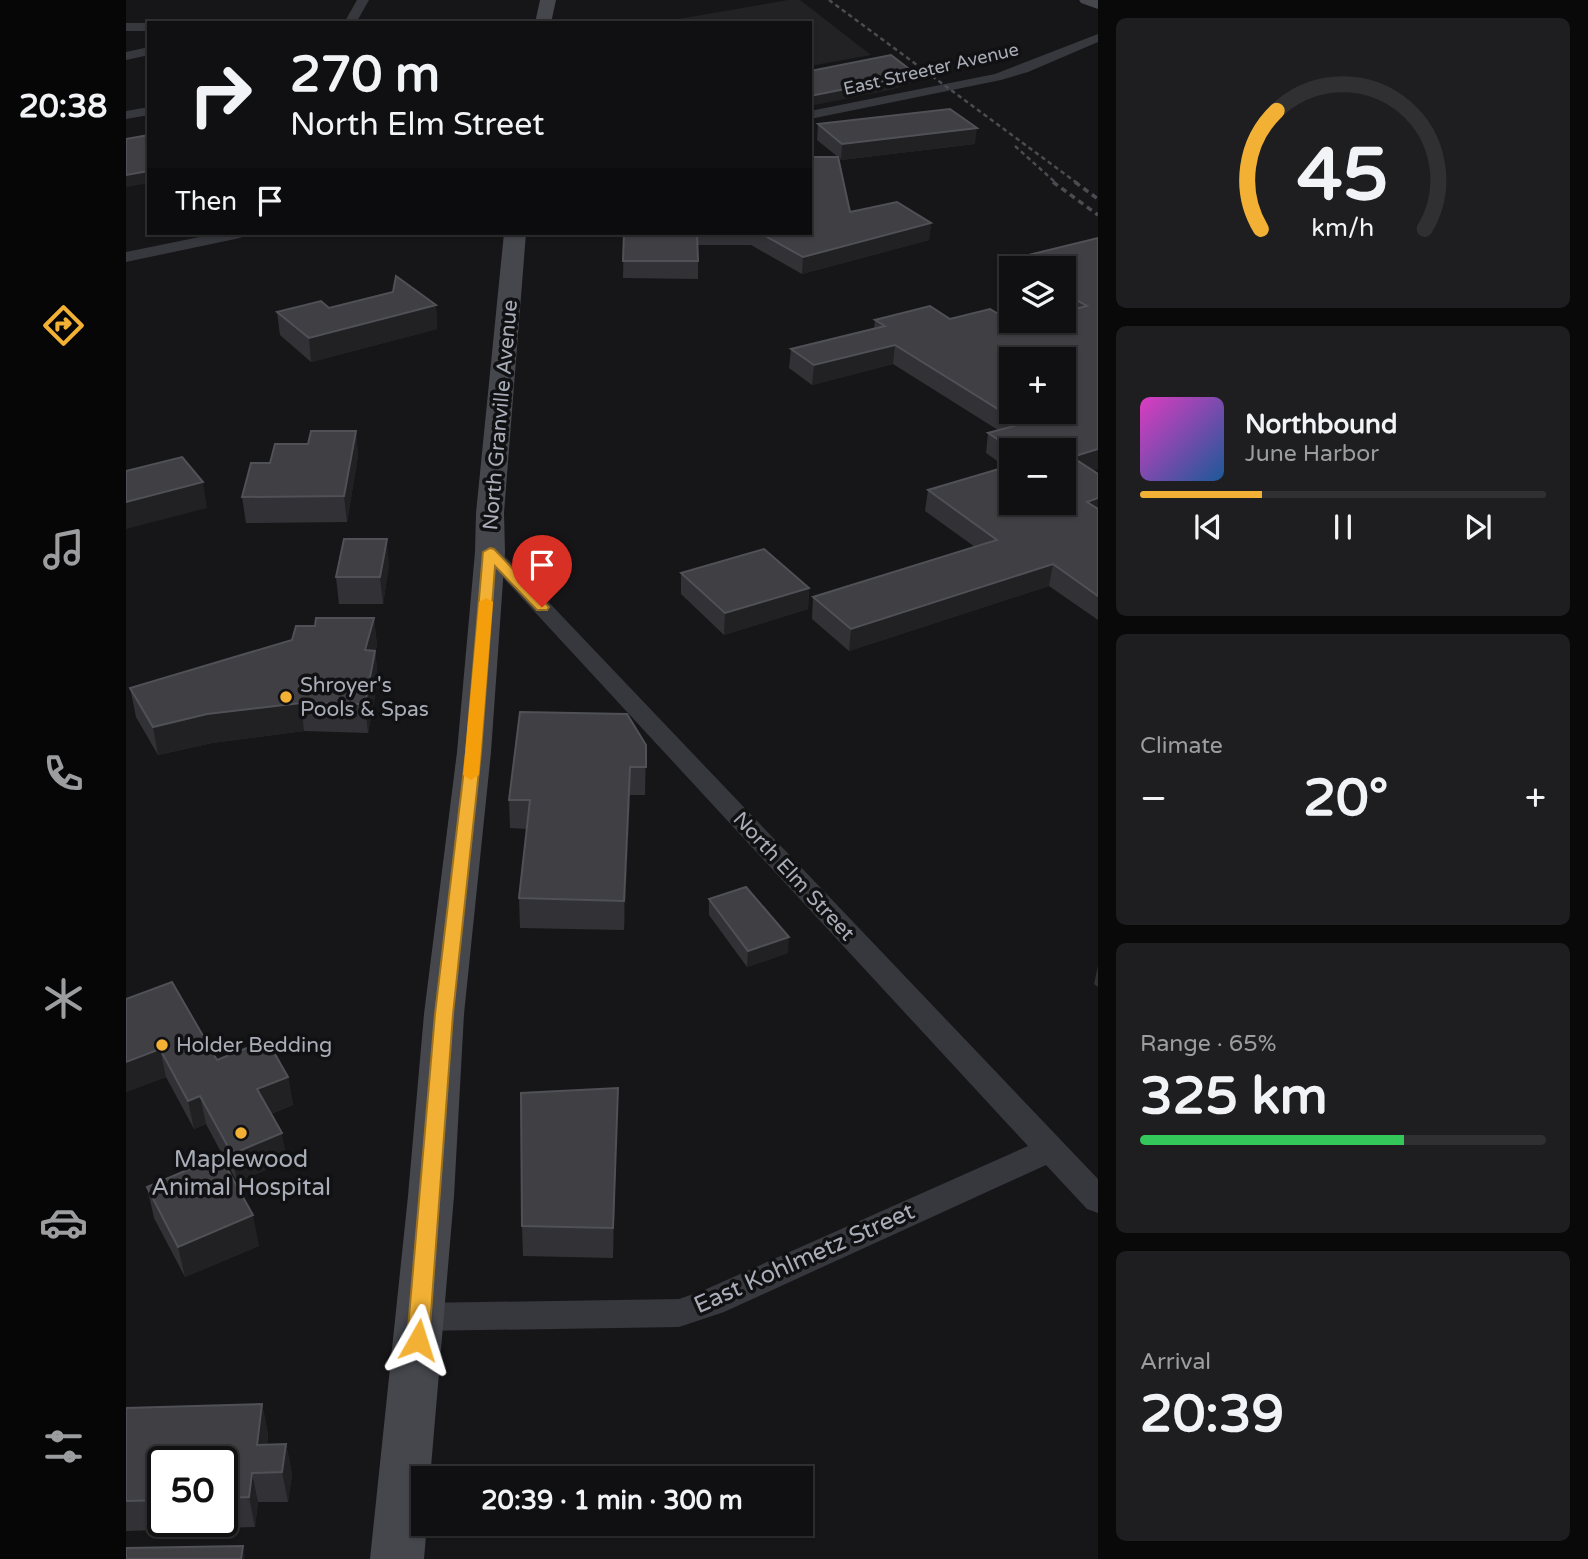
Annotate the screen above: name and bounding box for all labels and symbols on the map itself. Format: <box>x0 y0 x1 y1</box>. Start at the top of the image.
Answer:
street label: East Streeter Avenue <box>841 38 1021 100</box>
street label: North Granville Avenue <box>478 299 523 531</box>
pin <box>512 535 572 607</box>
place label: Shroyer's Pools & Spas <box>300 673 429 722</box>
marker: Shroyer's Pools & Spas <box>278 689 294 705</box>
street label: North Elm Street <box>728 807 860 946</box>
place label: Holder Bedding <box>176 1033 332 1058</box>
marker: Holder Bedding <box>154 1037 170 1053</box>
marker: Maplewood Animal Hospital <box>233 1125 249 1141</box>
place label: Maplewood Animal Hospital <box>151 1145 331 1202</box>
street label: East Kohlmetz Street <box>689 1197 919 1320</box>
position arrow <box>381 1303 455 1377</box>
speed limit sign: 50 <box>147 1446 238 1537</box>

